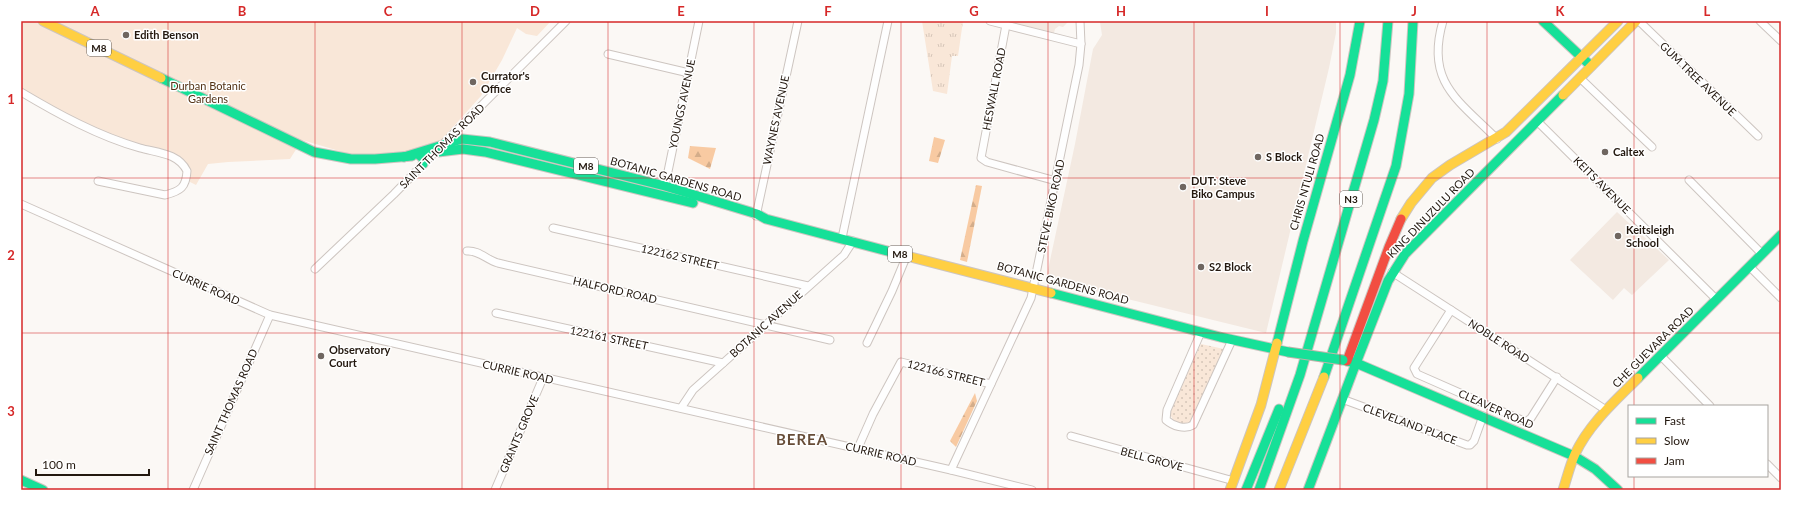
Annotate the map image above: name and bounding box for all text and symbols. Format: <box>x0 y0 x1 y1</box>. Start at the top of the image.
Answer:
text: A <box>89 3 100 19</box>
text: B <box>238 3 247 19</box>
text: C <box>384 3 393 19</box>
text: D <box>530 3 540 19</box>
text: E <box>677 3 685 19</box>
text: F <box>824 3 832 19</box>
text: G <box>969 3 979 19</box>
text: H <box>1116 3 1126 19</box>
text: I <box>1265 3 1269 19</box>
text: J <box>1411 3 1417 19</box>
text: K <box>1556 3 1566 19</box>
text: L <box>1704 3 1711 19</box>
place label: Edith Benson <box>134 28 199 41</box>
marker: Edith Benson <box>121 30 131 40</box>
street label: GUM TREE AVENUE <box>1658 39 1739 118</box>
road number: M8 <box>87 40 111 56</box>
street label: HESWALL ROAD <box>979 46 1008 131</box>
street label: YOUNGS AVENUE <box>666 58 697 150</box>
place label: Currator's Office <box>481 69 530 95</box>
street label: WAYNES AVENUE <box>760 74 791 166</box>
marker: Currator's Office <box>468 77 478 87</box>
park label: Durban Botanic Gardens <box>170 79 246 105</box>
text: 1 <box>7 91 15 107</box>
street label: SAINT THOMAS ROAD <box>396 100 487 191</box>
street label: CHRIS NTULI ROAD <box>1286 132 1327 232</box>
place label: Caltex <box>1613 145 1644 158</box>
marker: Caltex <box>1600 147 1610 157</box>
place label: S Block <box>1266 150 1302 163</box>
marker: S Block <box>1253 152 1263 162</box>
street label: BOTANIC GARDENS ROAD <box>609 154 743 203</box>
street label: KEITS AVENUE <box>1571 154 1633 216</box>
road number: M8 <box>574 158 598 174</box>
street label: STEVE BIKO ROAD <box>1034 158 1067 254</box>
street label: KING DINUZULU ROAD <box>1384 165 1477 260</box>
place label: DUT: Steve Biko Campus <box>1191 174 1255 200</box>
marker: DUT: Steve Biko Campus <box>1178 182 1188 192</box>
road number: N3 <box>1340 191 1362 207</box>
place label: Keitsleigh School <box>1626 223 1674 249</box>
marker: Keitsleigh School <box>1613 231 1623 241</box>
street label: 122162 STREET <box>640 241 721 272</box>
road number: M8 <box>888 246 912 262</box>
text: 2 <box>7 247 15 263</box>
street label: BOTANIC GARDENS ROAD <box>996 259 1130 306</box>
place label: S2 Block <box>1209 260 1252 273</box>
marker: S2 Block <box>1196 262 1206 272</box>
street label: CURRIE ROAD <box>170 266 242 307</box>
street label: HALFORD ROAD <box>572 274 658 305</box>
street label: BOTANIC AVENUE <box>727 288 805 360</box>
street label: CHE GUEVARA ROAD <box>1609 303 1696 390</box>
street label: NOBLE ROAD <box>1466 316 1532 365</box>
street label: 122161 STREET <box>569 323 650 352</box>
place label: Observatory Court <box>329 343 391 369</box>
street label: SAINT THOMAS ROAD <box>201 347 260 457</box>
marker: Observatory Court <box>316 351 326 361</box>
street label: CURRIE ROAD <box>481 357 555 386</box>
street label: 122166 STREET <box>906 357 987 389</box>
street label: CLEAVER ROAD <box>1457 386 1536 431</box>
street label: GRANTS GROVE <box>496 393 541 475</box>
street label: CLEVELAND PLACE <box>1361 400 1459 447</box>
text: 3 <box>7 403 15 419</box>
legend <box>1628 405 1768 477</box>
text: Fast <box>1664 413 1686 428</box>
district label: BEREA <box>776 430 828 448</box>
text: Slow <box>1664 433 1690 448</box>
street label: CURRIE ROAD <box>844 439 918 468</box>
street label: BELL GROVE <box>1119 444 1185 473</box>
scale bar <box>36 451 149 477</box>
text: Jam <box>1664 453 1685 468</box>
text: 100 m <box>42 457 76 472</box>

